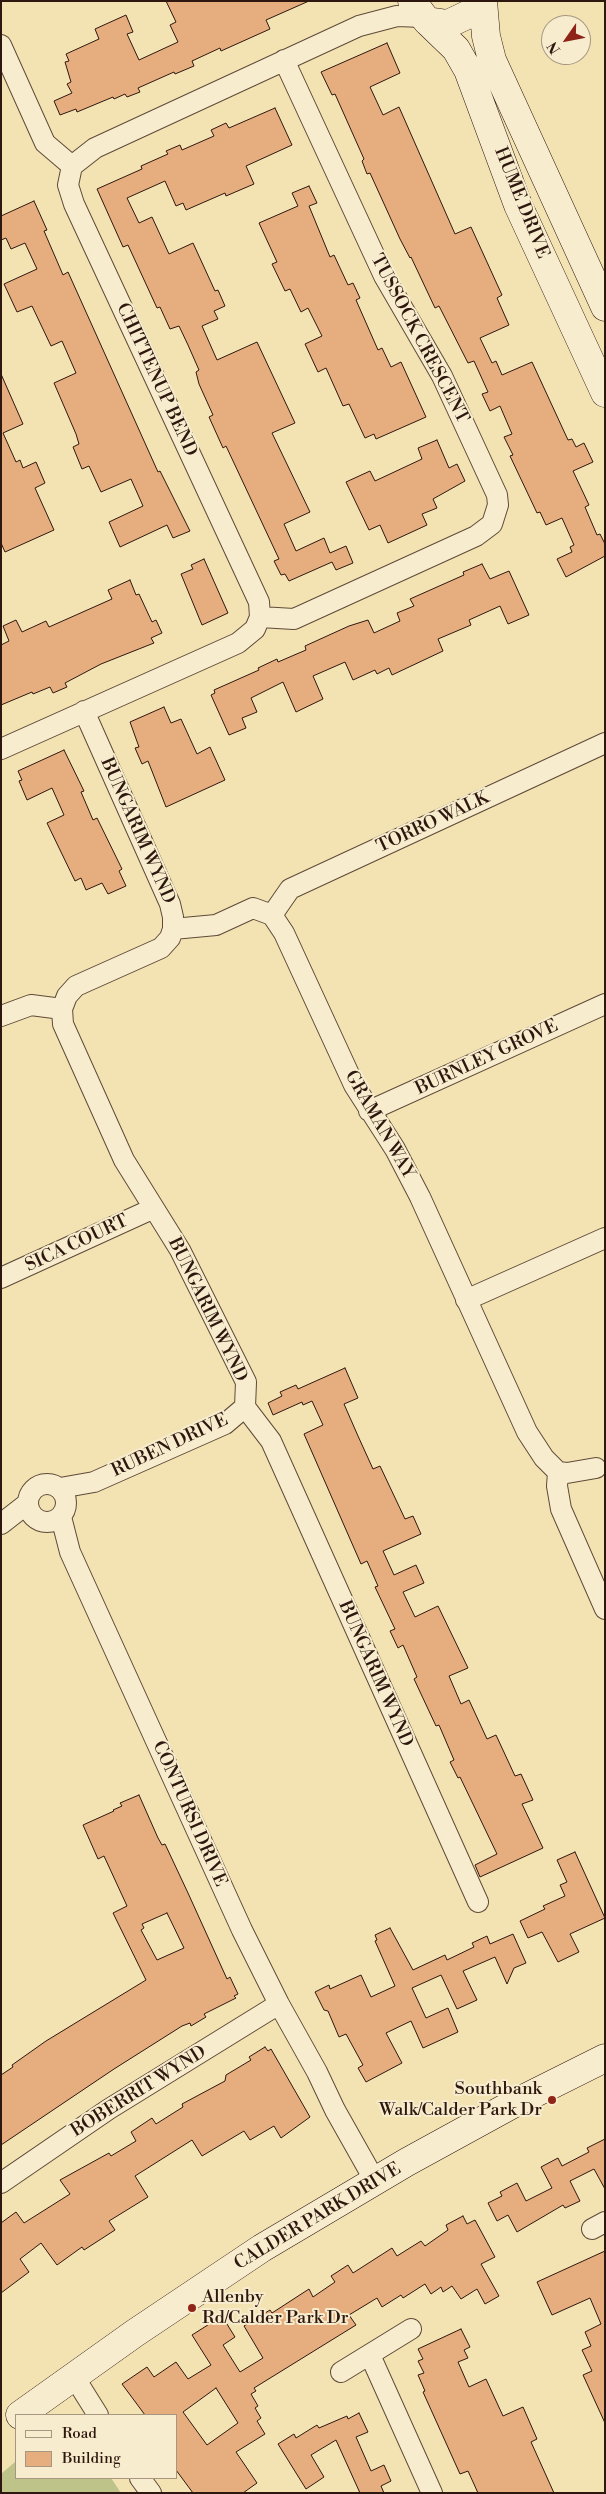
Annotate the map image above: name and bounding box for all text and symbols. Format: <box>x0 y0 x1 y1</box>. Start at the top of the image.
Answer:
north arrow <box>541 15 591 65</box>
text: N <box>544 38 565 57</box>
street label: HUME DRIVE <box>489 144 553 262</box>
street label: TUSSOCK CRESCENT <box>365 251 473 427</box>
street label: CHITTENUP BEND <box>111 300 201 460</box>
street label: BUNGARIM WYND <box>95 755 179 907</box>
street label: TORRO WALK <box>373 788 493 858</box>
street label: BURNLEY GROVE <box>412 1016 562 1100</box>
street label: GRAMAN WAY <box>339 1067 419 1183</box>
street label: SICA COURT <box>22 1211 132 1277</box>
street label: BUNGARIM WYND <box>163 1234 251 1386</box>
street label: RUBEN DRIVE <box>108 1410 232 1482</box>
street label: BUNGARIM WYND <box>333 1598 417 1750</box>
street label: CONTURSI DRIVE <box>147 1738 231 1890</box>
street label: BOBERRIT WYND <box>67 2042 211 2142</box>
place label: Southbank Walk/Calder Park Dr <box>379 2079 542 2122</box>
marker: Southbank Walk/Calder Park Dr <box>546 2094 558 2106</box>
street label: CALDER PARK DRIVE <box>231 2159 405 2275</box>
place label: Allenby Rd/Calder Park Dr <box>202 2287 349 2330</box>
marker: Allenby Rd/Calder Park Dr <box>186 2302 198 2314</box>
legend <box>15 2414 178 2479</box>
text: Road <box>62 2424 97 2443</box>
text: Building <box>62 2449 121 2468</box>

